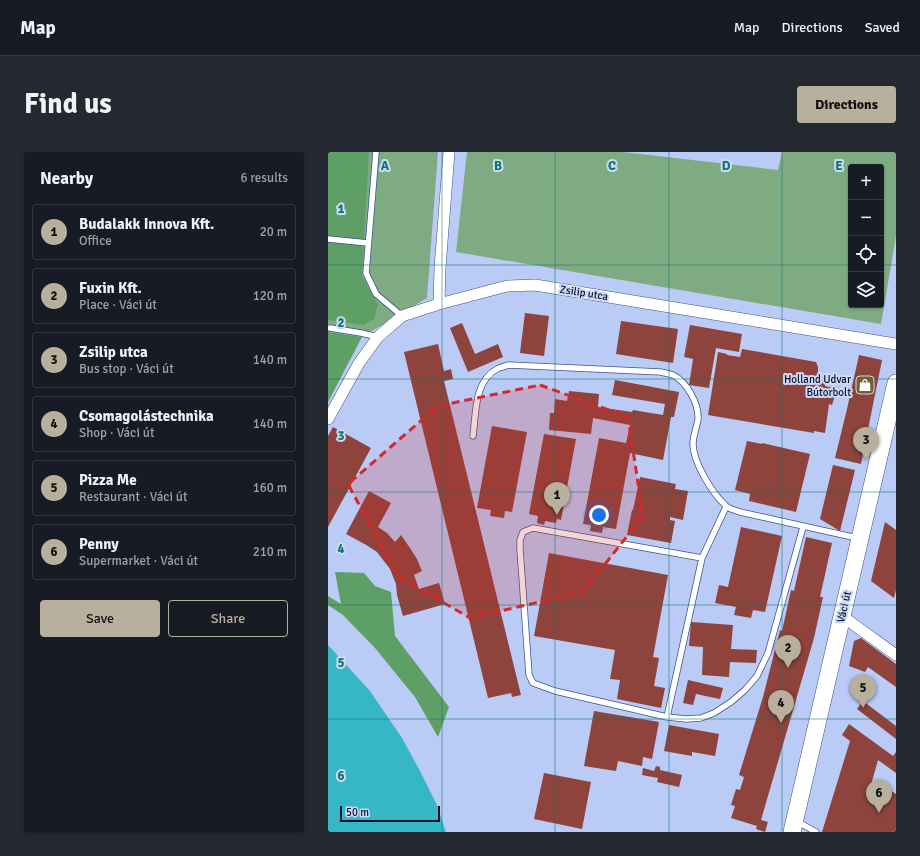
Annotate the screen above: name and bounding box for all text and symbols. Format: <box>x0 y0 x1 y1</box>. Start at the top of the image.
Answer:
text: Map <box>20 16 56 40</box>
text: Map <box>734 19 760 36</box>
text: Directions <box>782 19 843 36</box>
text: Saved <box>865 19 900 36</box>
button: Directions <box>797 86 896 123</box>
text: Find us <box>24 87 112 121</box>
text: A <box>381 158 390 174</box>
text: B <box>494 158 502 174</box>
text: C <box>608 158 616 174</box>
text: D <box>722 158 731 174</box>
text: E <box>835 158 843 174</box>
map controls <box>848 164 884 308</box>
button: + <box>848 164 884 200</box>
text: Nearby <box>40 168 93 189</box>
text: 6 results <box>240 170 288 186</box>
button: − <box>848 200 884 236</box>
text: 1 <box>337 201 345 217</box>
text: Budalakk Innova Kft. <box>79 215 214 233</box>
text: 1 <box>50 224 58 240</box>
text: 20 m <box>260 224 287 240</box>
text: Office <box>79 233 112 249</box>
button: locate <box>848 236 884 272</box>
button: layers <box>848 272 884 308</box>
text: Fuxin Kft. <box>79 279 142 297</box>
street label: Zsilip utca <box>559 283 610 303</box>
text: 2 <box>50 288 58 304</box>
text: 120 m <box>253 288 287 304</box>
text: Place · Váci út <box>79 297 157 313</box>
text: 2 <box>337 315 345 331</box>
text: Zsilip utca <box>79 343 148 361</box>
text: 3 <box>50 352 58 368</box>
text: 140 m <box>253 352 287 368</box>
text: Bus stop · Váci út <box>79 361 174 377</box>
place label: Holland Udvar Bútorbolt <box>784 373 851 399</box>
shop icon: Holland Udvar Bútorbolt <box>854 374 876 396</box>
text: Csomagolástechnika <box>79 407 214 425</box>
text: 4 <box>50 416 58 432</box>
text: 140 m <box>253 416 287 432</box>
text: Shop · Váci út <box>79 425 154 441</box>
pin: 3 <box>853 427 879 460</box>
text: 3 <box>337 428 345 444</box>
text: Pizza Me <box>79 471 137 489</box>
text: 5 <box>50 480 58 496</box>
text: 160 m <box>253 480 287 496</box>
pin: 1 <box>544 482 570 515</box>
text: Restaurant · Váci út <box>79 489 187 505</box>
your location <box>589 505 609 525</box>
text: Penny <box>79 535 119 553</box>
text: 4 <box>337 541 345 557</box>
text: 6 <box>50 544 58 560</box>
text: 210 m <box>253 544 287 560</box>
text: Supermarket · Váci út <box>79 553 198 569</box>
street label: Váci út <box>834 590 854 624</box>
button: Save <box>40 600 160 637</box>
button: Share <box>168 600 288 637</box>
pin: 2 <box>775 635 801 668</box>
text: 5 <box>337 655 345 671</box>
pin: 5 <box>850 675 876 708</box>
pin: 4 <box>768 690 794 723</box>
text: 6 <box>337 768 345 784</box>
pin: 6 <box>866 780 892 813</box>
scale bar <box>340 804 440 823</box>
text: 50 m <box>346 806 369 819</box>

